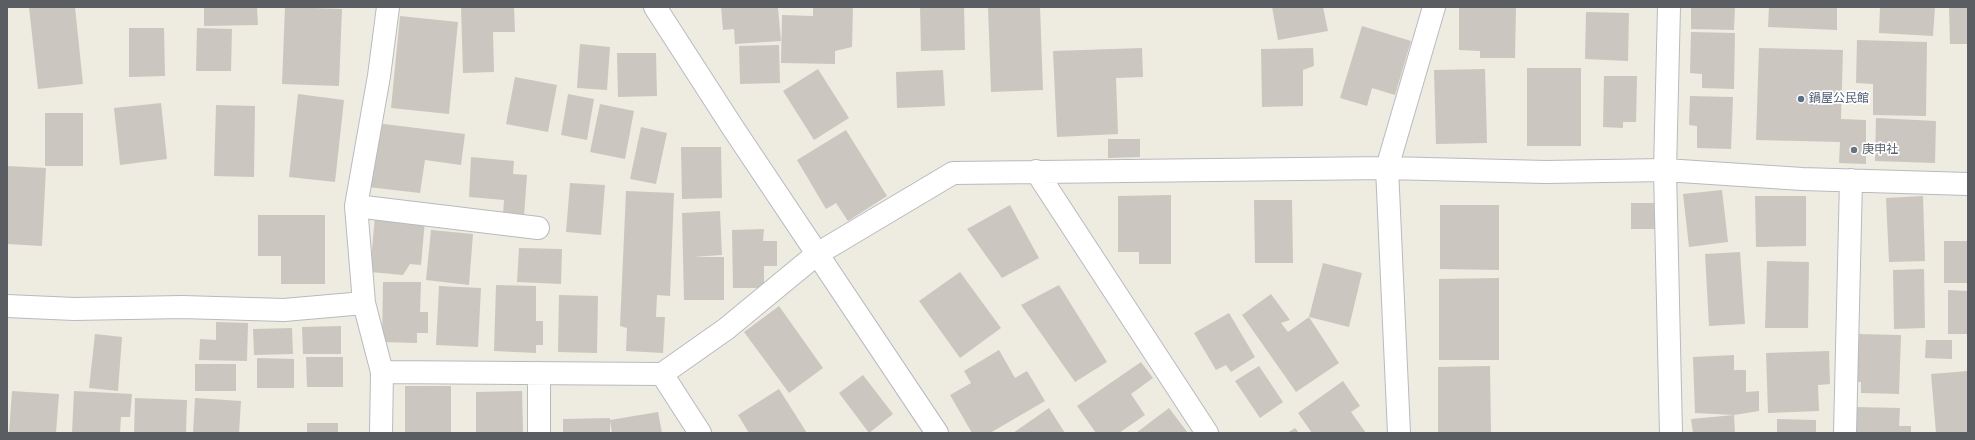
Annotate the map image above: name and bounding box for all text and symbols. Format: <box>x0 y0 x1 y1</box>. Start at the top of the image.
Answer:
place label: 鍋屋公民館 <box>1809 92 1869 106</box>
marker: 鍋屋公民館 <box>1796 94 1806 104</box>
place label: 庚申社 <box>1862 143 1898 157</box>
marker: 庚申社 <box>1849 145 1859 155</box>

